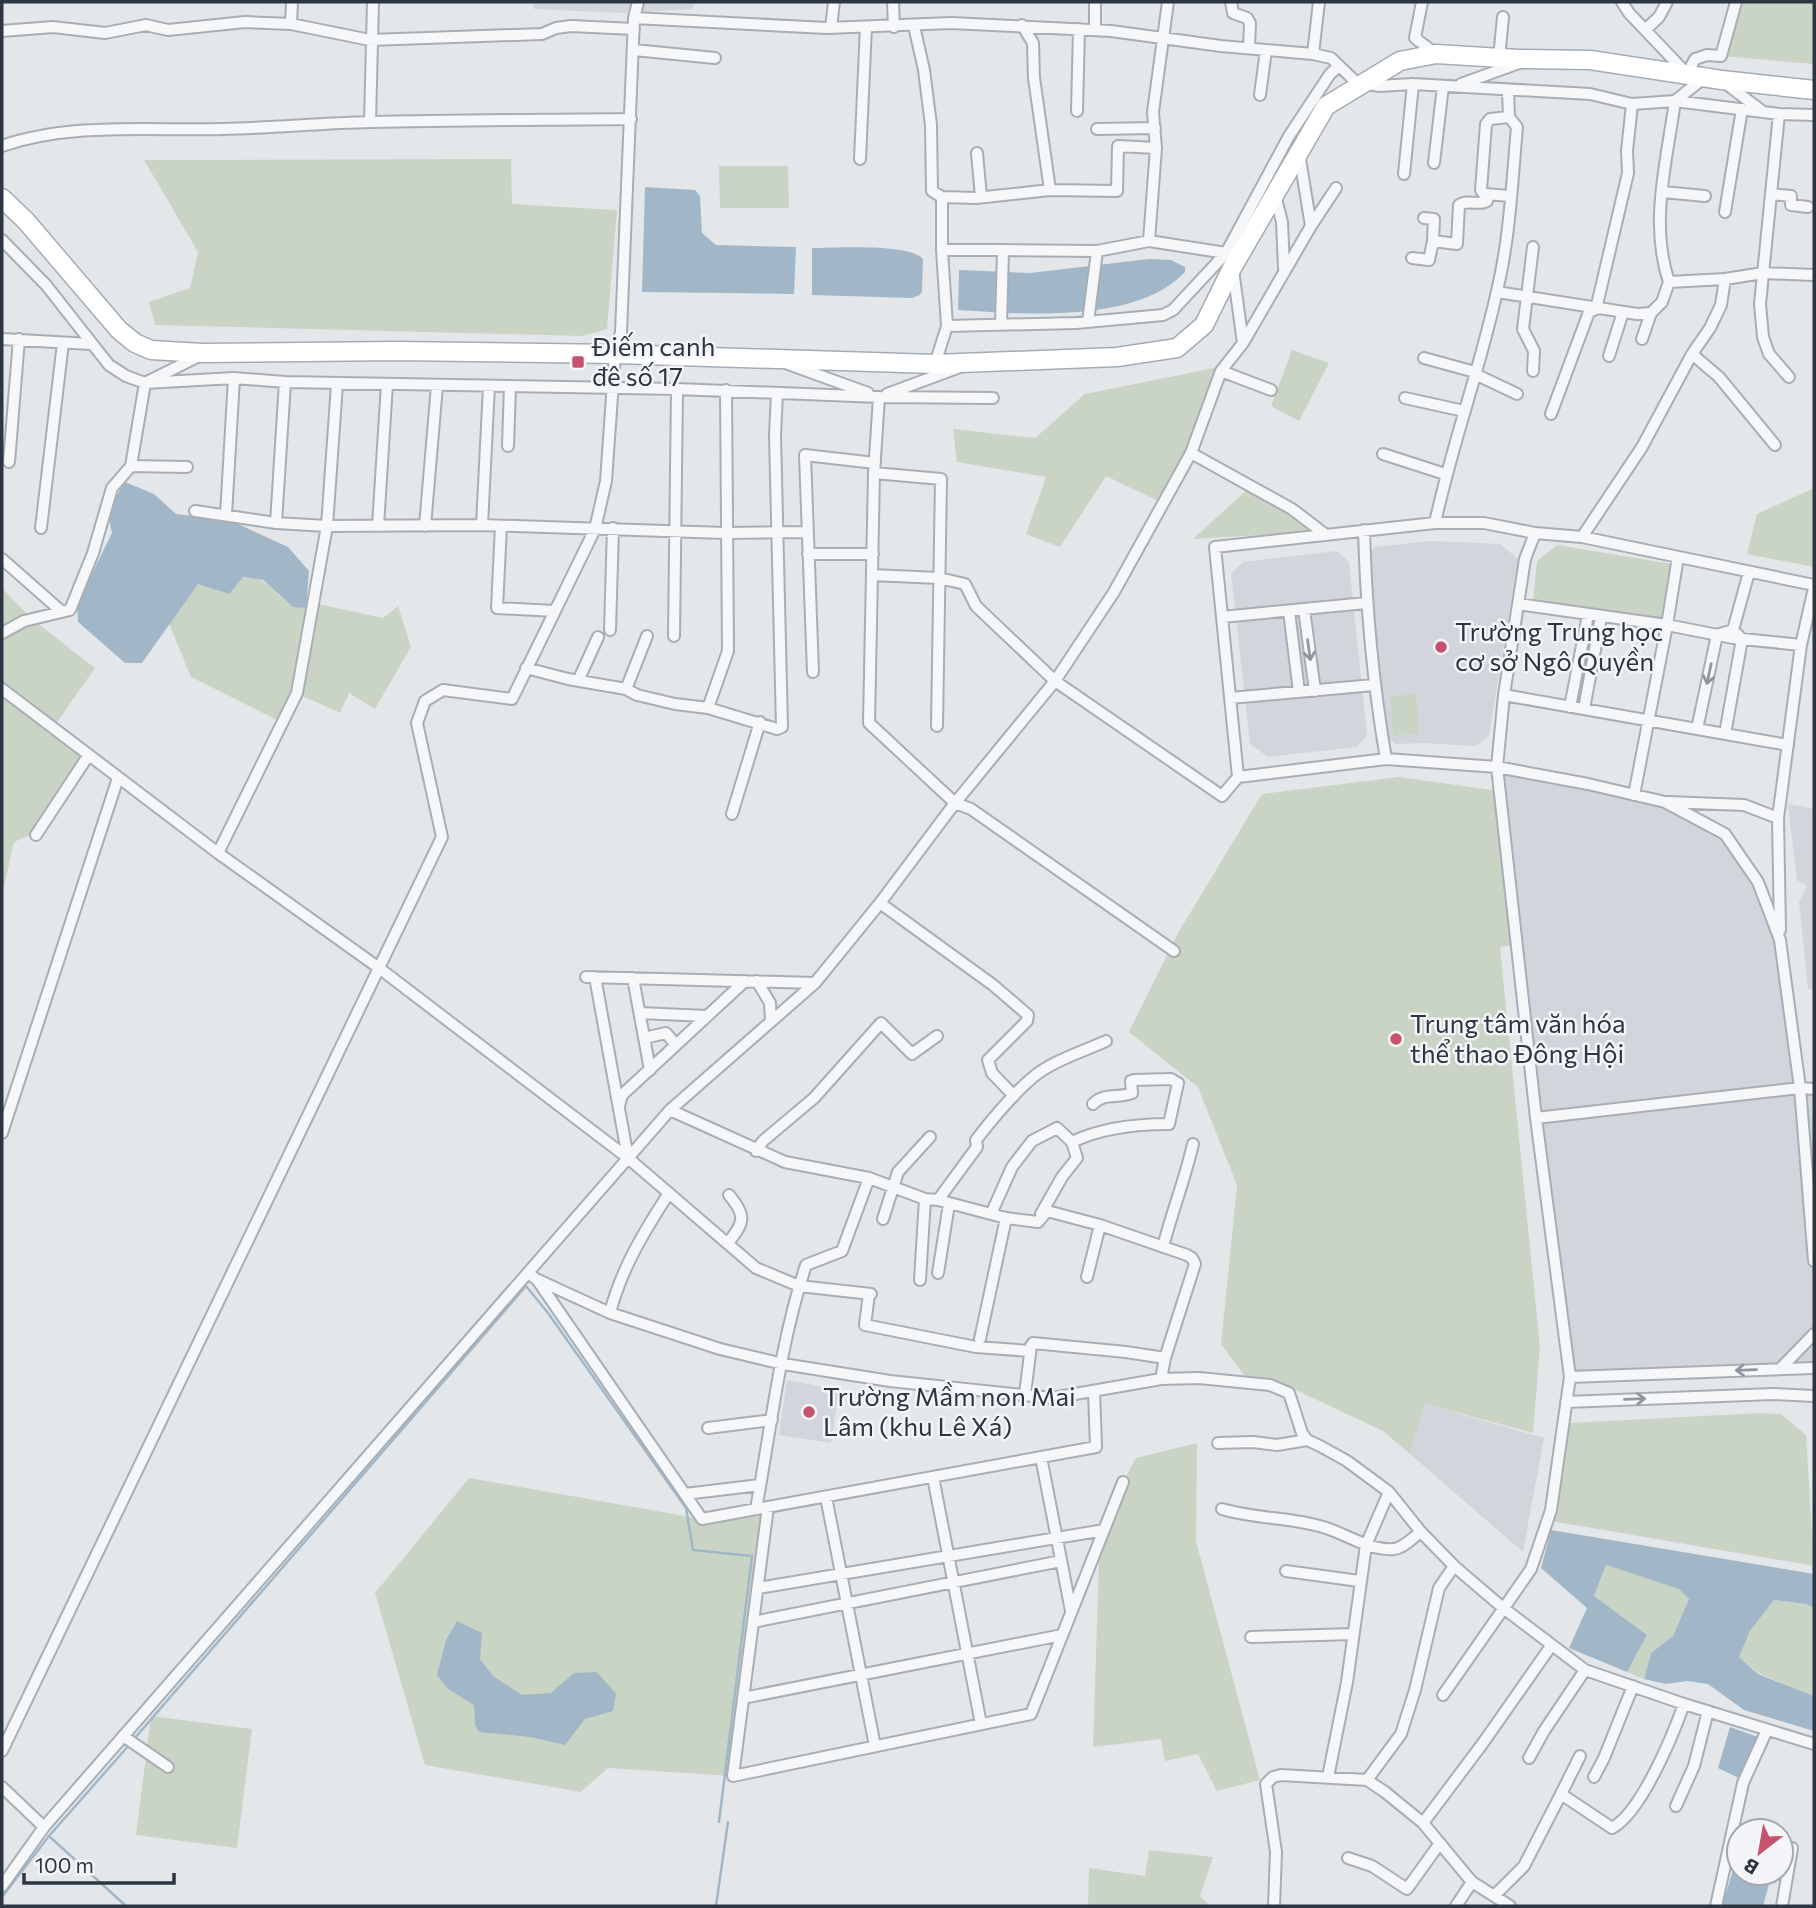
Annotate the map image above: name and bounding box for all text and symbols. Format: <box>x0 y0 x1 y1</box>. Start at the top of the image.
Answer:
place label: Điếm canh đê số 17 <box>591 330 715 391</box>
marker: Điếm canh đê số 17 <box>570 354 586 370</box>
place label: Trường Trung học cơ sở Ngô Quyền <box>1455 615 1663 676</box>
one-way arrow <box>1303 638 1316 661</box>
marker: Trường Trung học cơ sở Ngô Quyền <box>1433 639 1449 655</box>
one-way arrow <box>1701 662 1715 685</box>
place label: Trung tâm văn hóa thể thao Đông Hội <box>1410 1007 1626 1068</box>
marker: Trung tâm văn hóa thể thao Đông Hội <box>1388 1031 1404 1047</box>
one-way arrow <box>1735 1363 1758 1376</box>
place label: Trường Mầm non Mai Lâm (khu Lê Xá) <box>823 1380 1076 1441</box>
one-way arrow <box>1623 1393 1646 1406</box>
marker: Trường Mầm non Mai Lâm (khu Lê Xá) <box>801 1404 817 1420</box>
north arrow <box>1725 1817 1795 1887</box>
scale bar <box>24 1842 175 1886</box>
text: 100 m <box>35 1852 94 1877</box>
text: B <box>1740 1854 1762 1880</box>

